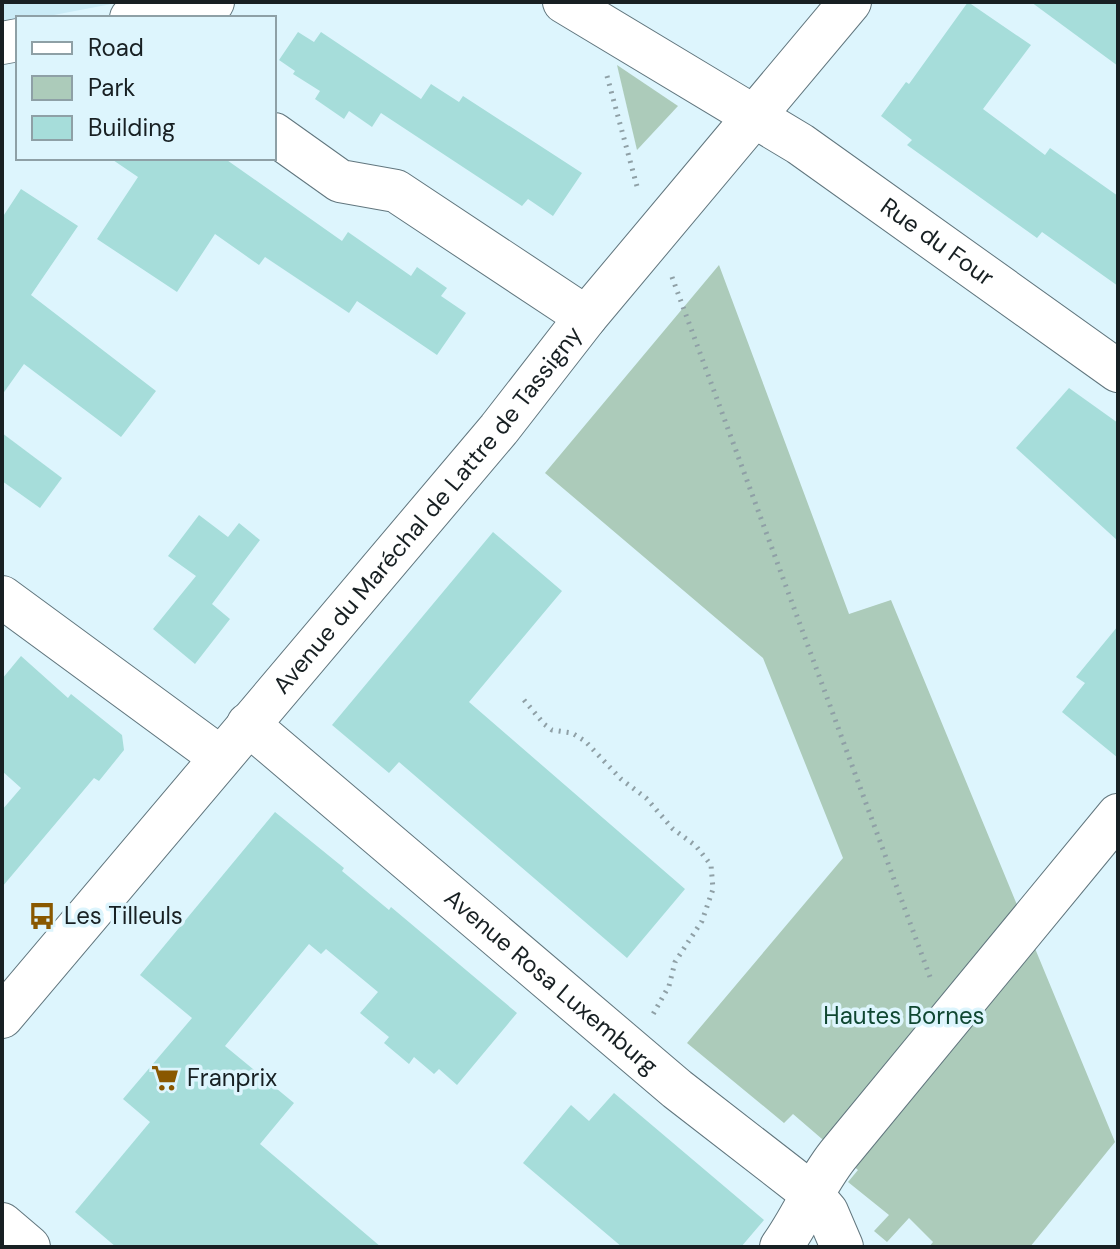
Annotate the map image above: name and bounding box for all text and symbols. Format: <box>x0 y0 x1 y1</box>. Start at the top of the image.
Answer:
legend <box>16 16 276 160</box>
text: Road <box>88 32 144 63</box>
text: Park <box>88 72 135 103</box>
text: Building <box>88 112 175 143</box>
street label: Rue du Four <box>875 190 1001 293</box>
street label: Avenue du Maréchal de Lattre de Tassigny <box>266 319 588 700</box>
street label: Avenue Rosa Luxemburg <box>438 882 665 1081</box>
place label: Les Tilleuls <box>64 900 183 931</box>
bus stop icon: Les Tilleuls <box>27 901 57 931</box>
park label: Hautes Bornes <box>823 1000 985 1031</box>
place label: Franprix <box>187 1062 277 1093</box>
supermarket icon: Franprix <box>150 1063 180 1093</box>

